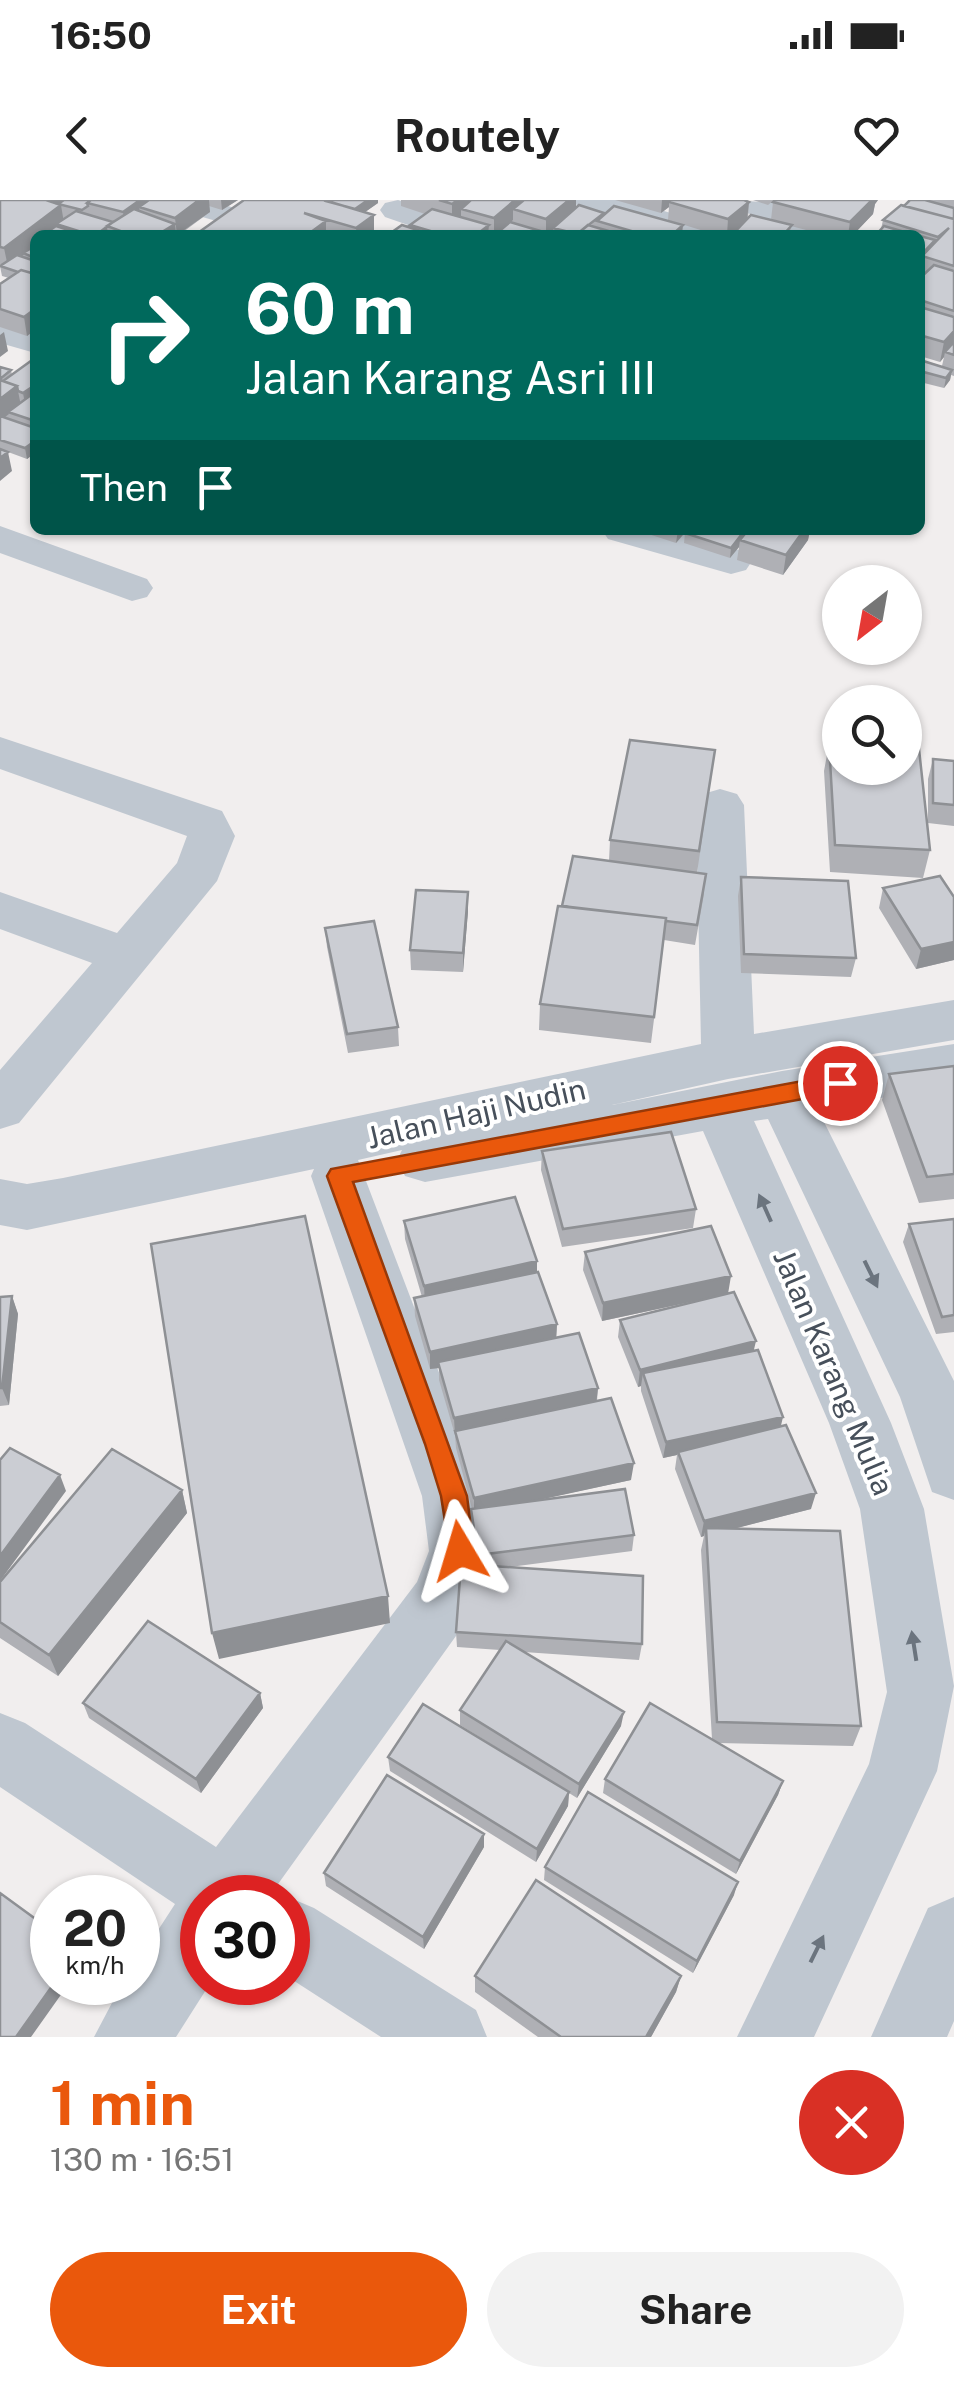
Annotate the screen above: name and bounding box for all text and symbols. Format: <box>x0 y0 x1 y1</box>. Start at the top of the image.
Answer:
text: 16:50 <box>50 13 152 58</box>
icon: back <box>50 108 105 163</box>
icon: heart <box>849 108 904 163</box>
text: Routely <box>394 109 560 162</box>
text: 60 m <box>245 267 415 350</box>
icon: right <box>80 270 210 400</box>
text: Jalan Karang Asri III <box>245 351 656 404</box>
icon: arrive <box>188 460 243 515</box>
text: Then <box>80 465 168 510</box>
north arrow <box>822 565 922 665</box>
map controls <box>822 565 922 785</box>
button: search <box>822 685 922 785</box>
pin <box>798 1041 883 1126</box>
icon: arrive <box>813 1056 868 1111</box>
street label: Jalan Haji Nudin <box>363 1070 589 1156</box>
one-way arrow <box>757 1193 773 1223</box>
street label: Jalan Karang Mulia <box>766 1244 902 1500</box>
one-way arrow <box>863 1260 880 1289</box>
position arrow <box>408 1499 512 1603</box>
one-way arrow <box>906 1630 921 1661</box>
speed limit sign: 30 <box>180 1875 310 2005</box>
text: 20 <box>63 1898 127 1957</box>
one-way arrow <box>809 1934 826 1963</box>
text: km/h <box>66 1950 124 1980</box>
text: 1 min <box>50 2068 195 2139</box>
button: close <box>799 2070 904 2175</box>
text: 130 m · 16:51 <box>50 2141 234 2178</box>
button: Exit <box>50 2252 467 2367</box>
button: Share <box>487 2252 904 2367</box>

